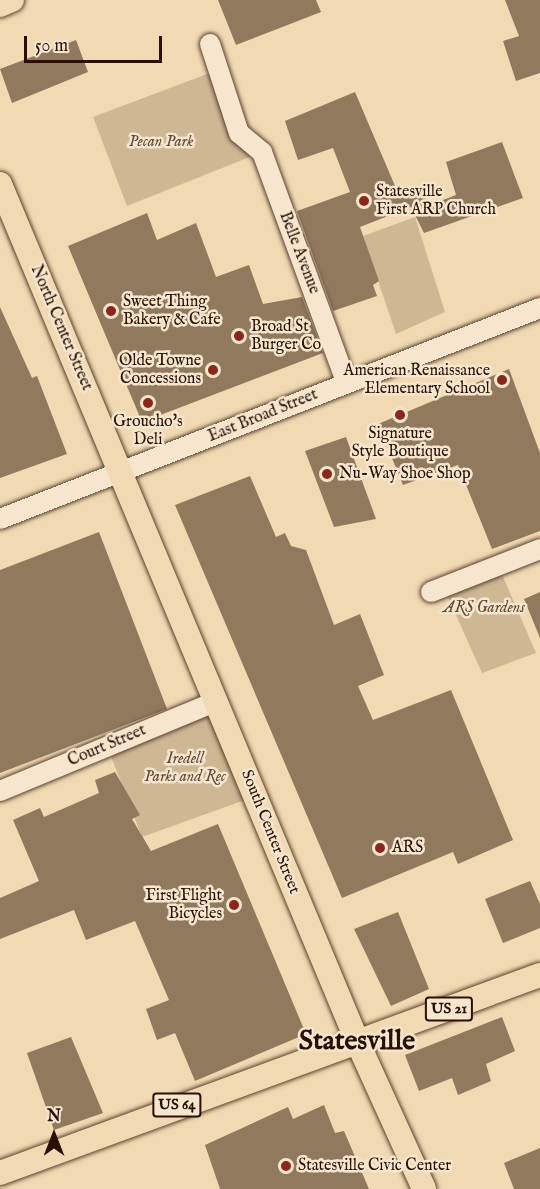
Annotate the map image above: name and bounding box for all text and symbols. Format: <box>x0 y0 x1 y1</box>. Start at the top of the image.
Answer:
scale bar <box>27 24 165 62</box>
text: 50 m <box>35 35 68 58</box>
park label: Pecan Park <box>129 132 193 152</box>
place label: Statesville First ARP Church <box>376 182 496 220</box>
marker: Statesville First ARP Church <box>357 194 371 208</box>
street label: Belle Avenue <box>275 209 323 297</box>
street label: North Center Street <box>26 262 96 394</box>
place label: Sweet Thing Bakery & Cafe <box>123 292 220 330</box>
marker: Sweet Thing Bakery & Cafe <box>104 304 118 318</box>
place label: Broad St Burger Co <box>251 317 321 355</box>
marker: Broad St Burger Co <box>232 329 246 343</box>
place label: Olde Towne Concessions <box>119 351 201 389</box>
place label: American Renaissance Elementary School <box>344 361 490 399</box>
marker: Olde Towne Concessions <box>206 363 220 377</box>
marker: American Renaissance Elementary School <box>495 373 509 387</box>
street label: East Broad Street <box>205 385 321 447</box>
marker: Groucho's Deli <box>141 396 155 410</box>
marker: Signature Style Boutique <box>393 408 407 422</box>
place label: Groucho's Deli <box>113 412 183 450</box>
place label: Signature Style Boutique <box>351 424 449 462</box>
place label: Nu-Way Shoe Shop <box>339 464 471 484</box>
marker: Nu-Way Shoe Shop <box>320 467 334 481</box>
park label: ARS Gardens <box>443 598 525 618</box>
street label: Court Street <box>65 721 149 771</box>
park label: Iredell Parks and Rec <box>144 749 226 787</box>
street label: South Center Street <box>236 767 304 897</box>
place label: ARS <box>392 838 423 858</box>
marker: ARS <box>373 841 387 855</box>
place label: First Flight Bicycles <box>146 886 222 924</box>
marker: First Flight Bicycles <box>227 898 241 912</box>
road number: US 21 <box>424 997 474 1021</box>
district label: Statesville <box>299 1025 415 1059</box>
road number: US 64 <box>152 1093 202 1117</box>
north arrow <box>24 1105 84 1165</box>
text: N <box>47 1107 61 1127</box>
place label: Statesville Civic Center <box>298 1156 451 1176</box>
marker: Statesville Civic Center <box>279 1159 293 1173</box>

